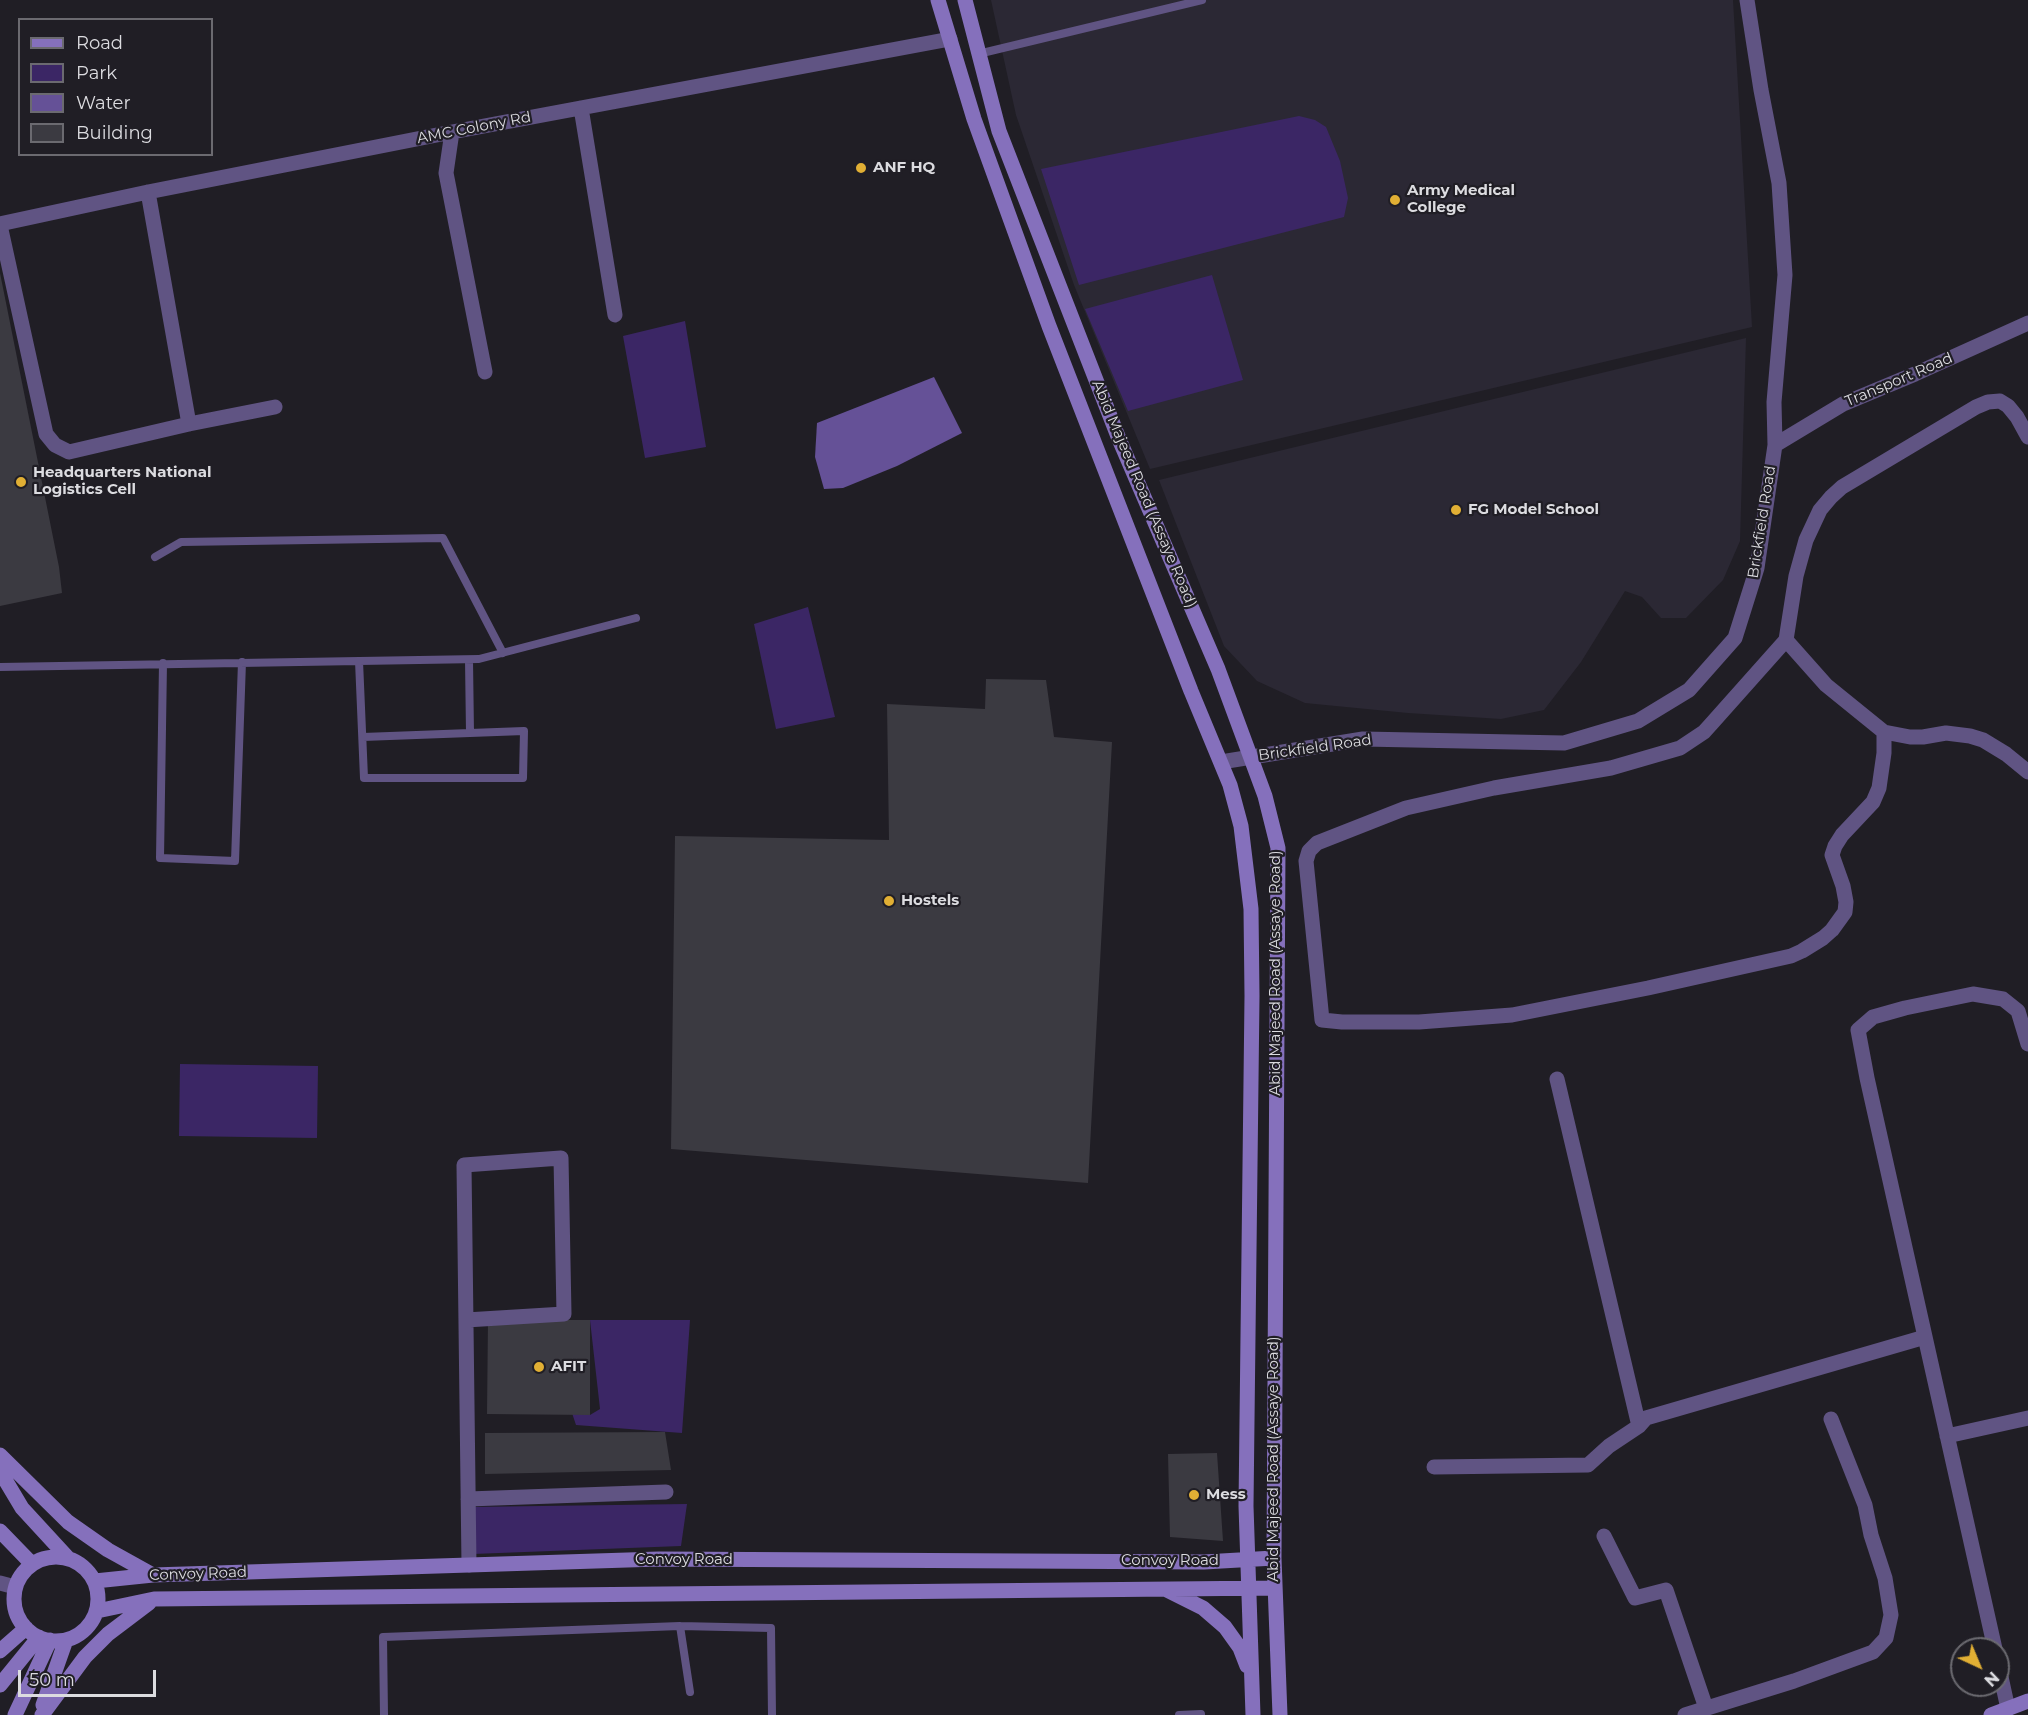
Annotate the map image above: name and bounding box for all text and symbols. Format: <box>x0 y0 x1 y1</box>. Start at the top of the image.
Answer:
legend <box>18 18 213 156</box>
text: Road <box>76 32 123 54</box>
text: Park <box>76 62 117 84</box>
text: Water <box>76 92 131 114</box>
street label: AMC Colony Rd <box>415 108 533 148</box>
text: Building <box>76 122 153 144</box>
place label: ANF HQ <box>873 159 935 177</box>
marker: ANF HQ <box>854 161 868 175</box>
place label: Army Medical College <box>1407 182 1515 217</box>
marker: Army Medical College <box>1388 193 1402 207</box>
street label: Transport Road <box>1842 349 1956 411</box>
street label: Abid Majeed Road (Assaye Road) <box>1088 377 1200 611</box>
place label: Headquarters National Logistics Cell <box>33 464 211 499</box>
street label: Brickfield Road <box>1744 464 1780 580</box>
marker: Headquarters National Logistics Cell <box>14 475 28 489</box>
place label: FG Model School <box>1468 501 1599 519</box>
marker: FG Model School <box>1449 503 1463 517</box>
street label: Brickfield Road <box>1257 731 1373 765</box>
street label: Abid Majeed Road (Assaye Road) <box>1267 850 1285 1096</box>
place label: Hostels <box>901 892 959 910</box>
marker: Hostels <box>882 894 896 908</box>
street label: Abid Majeed Road (Assaye Road) <box>1265 1336 1283 1582</box>
place label: AFIT <box>551 1358 586 1376</box>
marker: AFIT <box>532 1360 546 1374</box>
place label: Mess <box>1206 1486 1246 1504</box>
marker: Mess <box>1187 1488 1201 1502</box>
street label: Convoy Road <box>635 1551 733 1569</box>
street label: Convoy Road <box>1121 1552 1219 1570</box>
street label: Convoy Road <box>149 1563 247 1585</box>
north arrow <box>1950 1637 2010 1697</box>
scale bar <box>21 1658 159 1696</box>
text: N <box>1980 1668 2003 1690</box>
text: 50 m <box>29 1669 75 1691</box>

